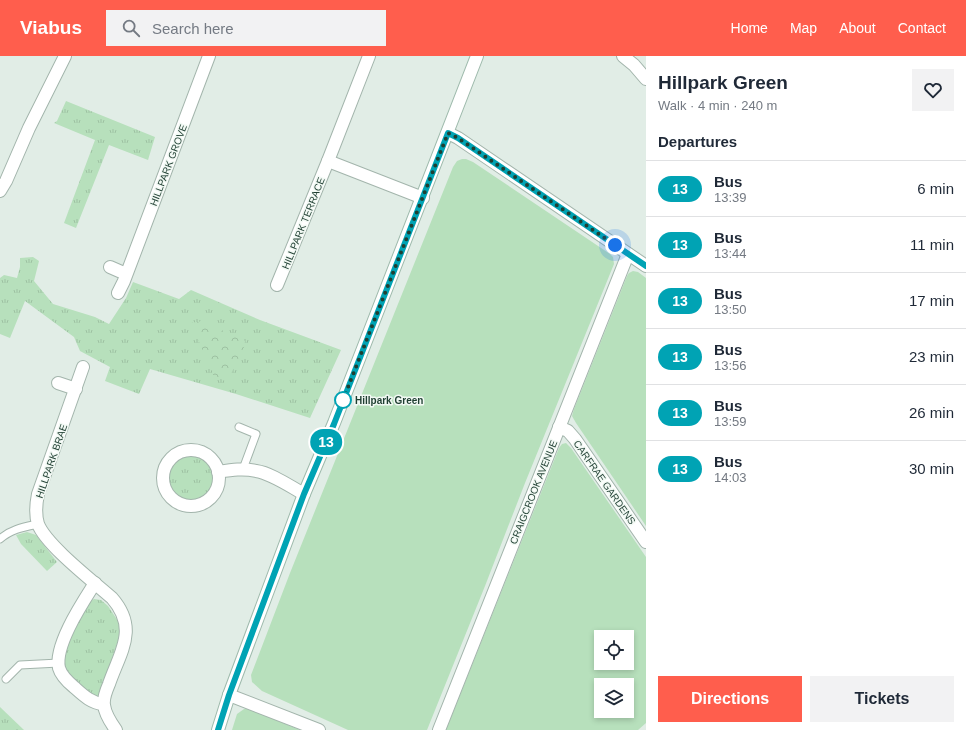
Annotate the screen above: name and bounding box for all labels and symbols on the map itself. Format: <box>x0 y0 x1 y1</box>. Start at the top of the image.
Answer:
street label: HILLPARK GROVE <box>148 123 189 208</box>
street label: HILLPARK TERRACE <box>280 175 327 271</box>
your location <box>605 235 625 255</box>
marker: Hillpark Green <box>334 391 352 409</box>
place label: Hillpark Green <box>355 395 423 406</box>
street label: HILLPARK BRAE <box>34 422 69 500</box>
line badge: 13 <box>308 429 344 455</box>
street label: CRAIGCROOK AVENUE <box>508 438 559 546</box>
street label: CARFRAE GARDENS <box>571 438 638 527</box>

